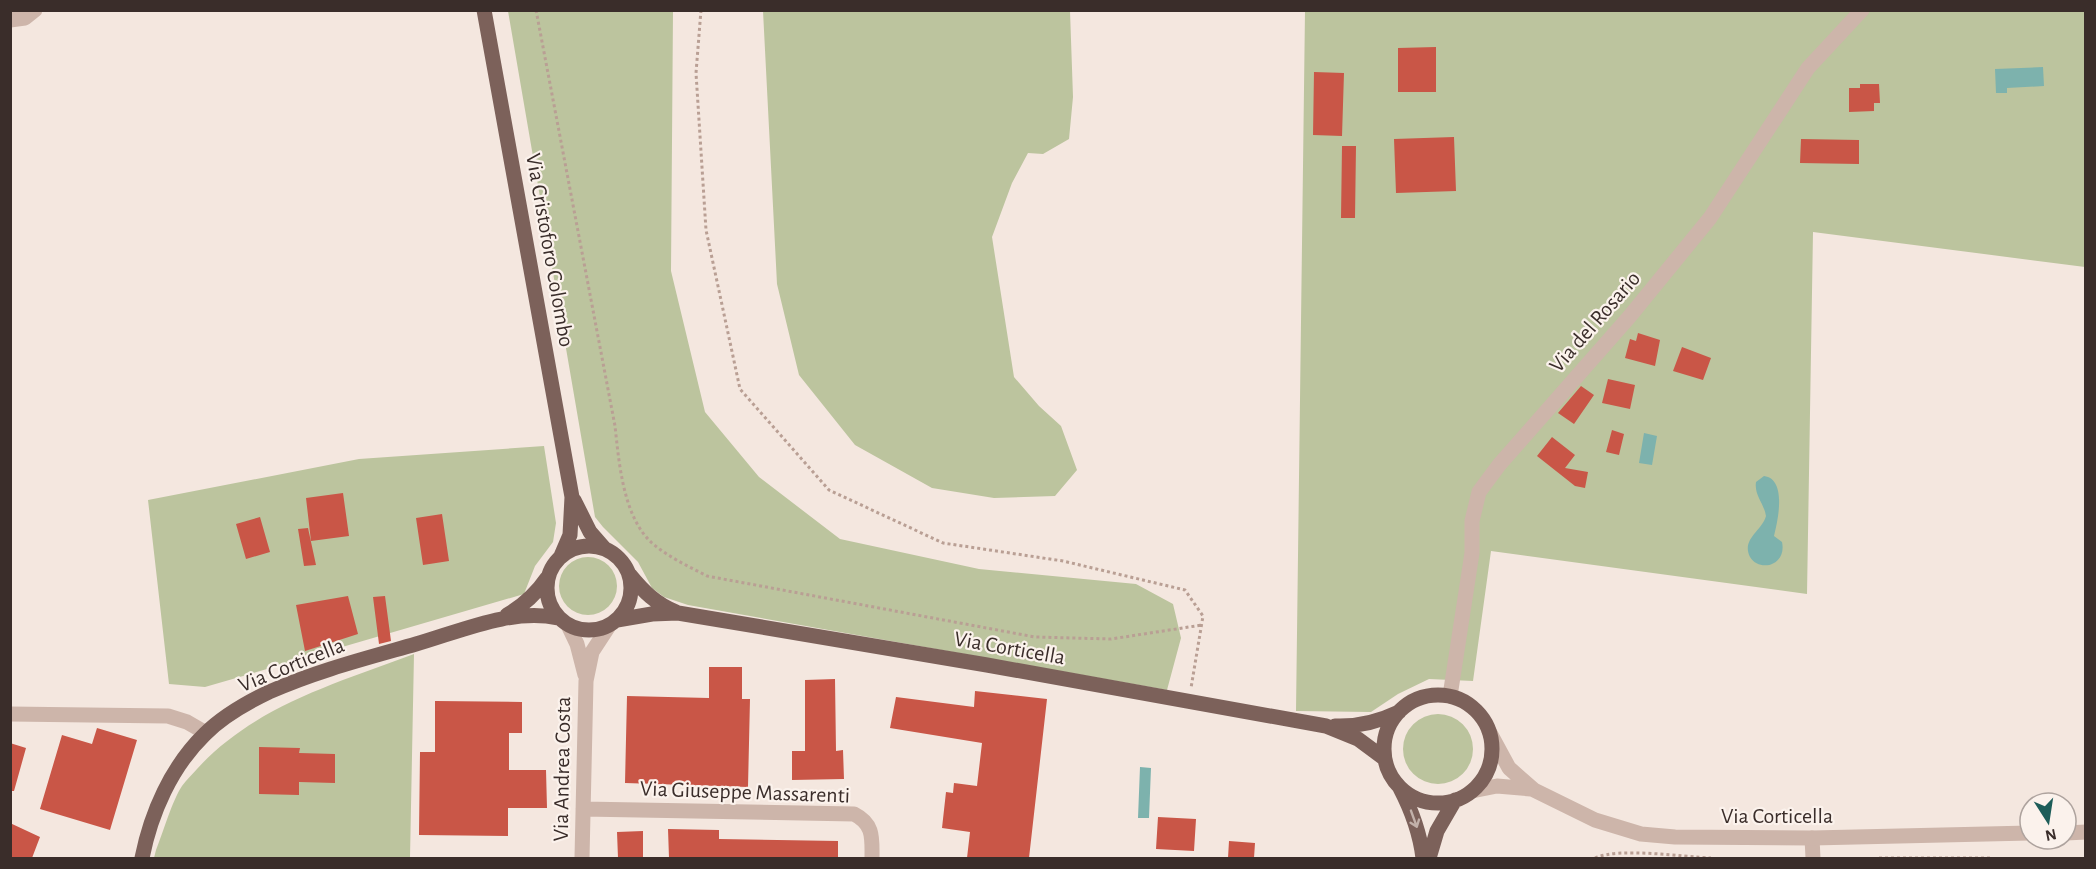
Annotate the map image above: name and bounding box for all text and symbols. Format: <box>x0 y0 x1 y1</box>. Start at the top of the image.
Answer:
street label: Via Cristoforo Colombo <box>522 152 578 349</box>
street label: Via del Rosario <box>1545 267 1644 376</box>
street label: Via Corticella <box>953 627 1067 669</box>
street label: Via Corticella <box>235 634 348 696</box>
street label: Via Andrea Costa <box>550 696 574 842</box>
street label: Via Giuseppe Massarenti <box>640 777 850 807</box>
north arrow <box>2018 791 2078 851</box>
street label: Via Corticella <box>1721 805 1833 827</box>
one-way arrow <box>1409 810 1420 828</box>
text: N <box>2044 826 2058 844</box>

